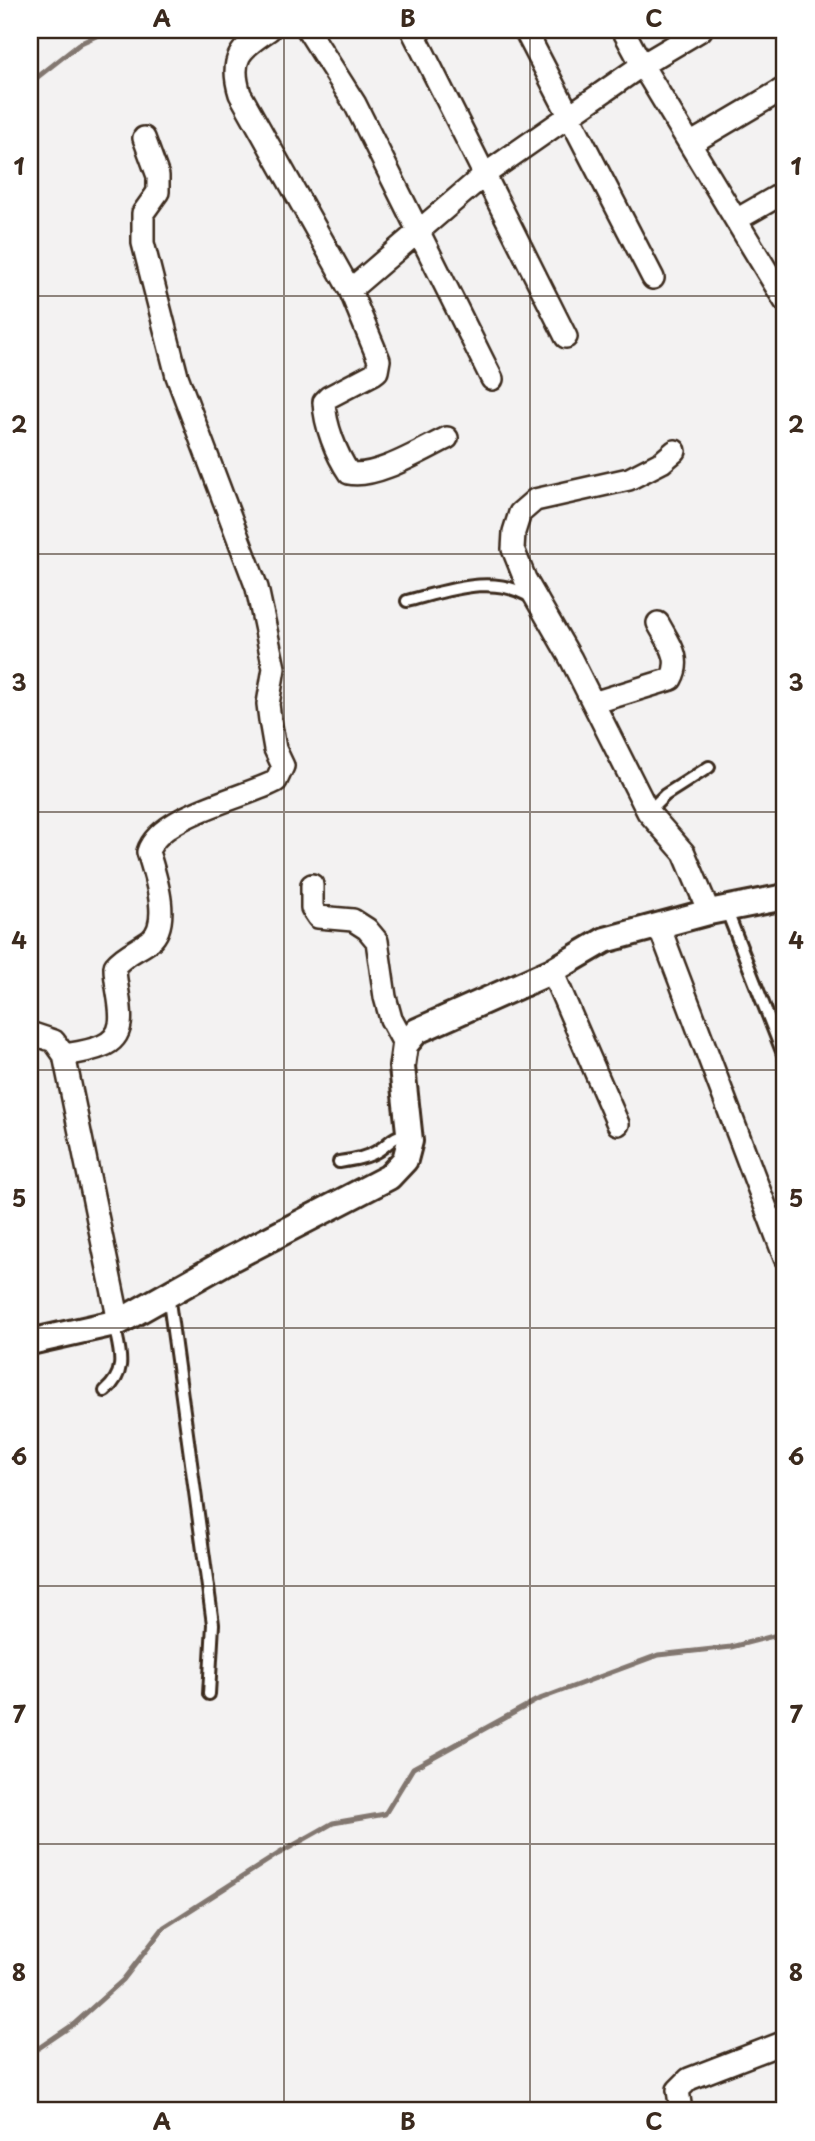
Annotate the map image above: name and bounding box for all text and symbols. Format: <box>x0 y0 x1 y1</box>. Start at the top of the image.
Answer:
text: A <box>153 0 171 35</box>
text: B <box>400 0 416 35</box>
text: C <box>645 0 663 35</box>
text: 1 <box>14 148 25 183</box>
text: 1 <box>791 148 802 183</box>
text: 2 <box>11 406 27 441</box>
text: 2 <box>788 406 804 441</box>
text: 3 <box>11 664 27 699</box>
text: 3 <box>788 664 804 699</box>
text: 4 <box>11 922 27 957</box>
text: 4 <box>788 922 804 957</box>
text: 5 <box>12 1180 26 1215</box>
text: 5 <box>789 1180 803 1215</box>
text: 6 <box>11 1438 27 1473</box>
text: 6 <box>788 1438 804 1473</box>
text: 7 <box>12 1696 26 1731</box>
text: 7 <box>789 1696 803 1731</box>
text: 8 <box>12 1954 26 1989</box>
text: 8 <box>789 1954 803 1989</box>
text: A <box>153 2103 171 2138</box>
text: B <box>400 2103 416 2138</box>
text: C <box>645 2103 663 2138</box>

